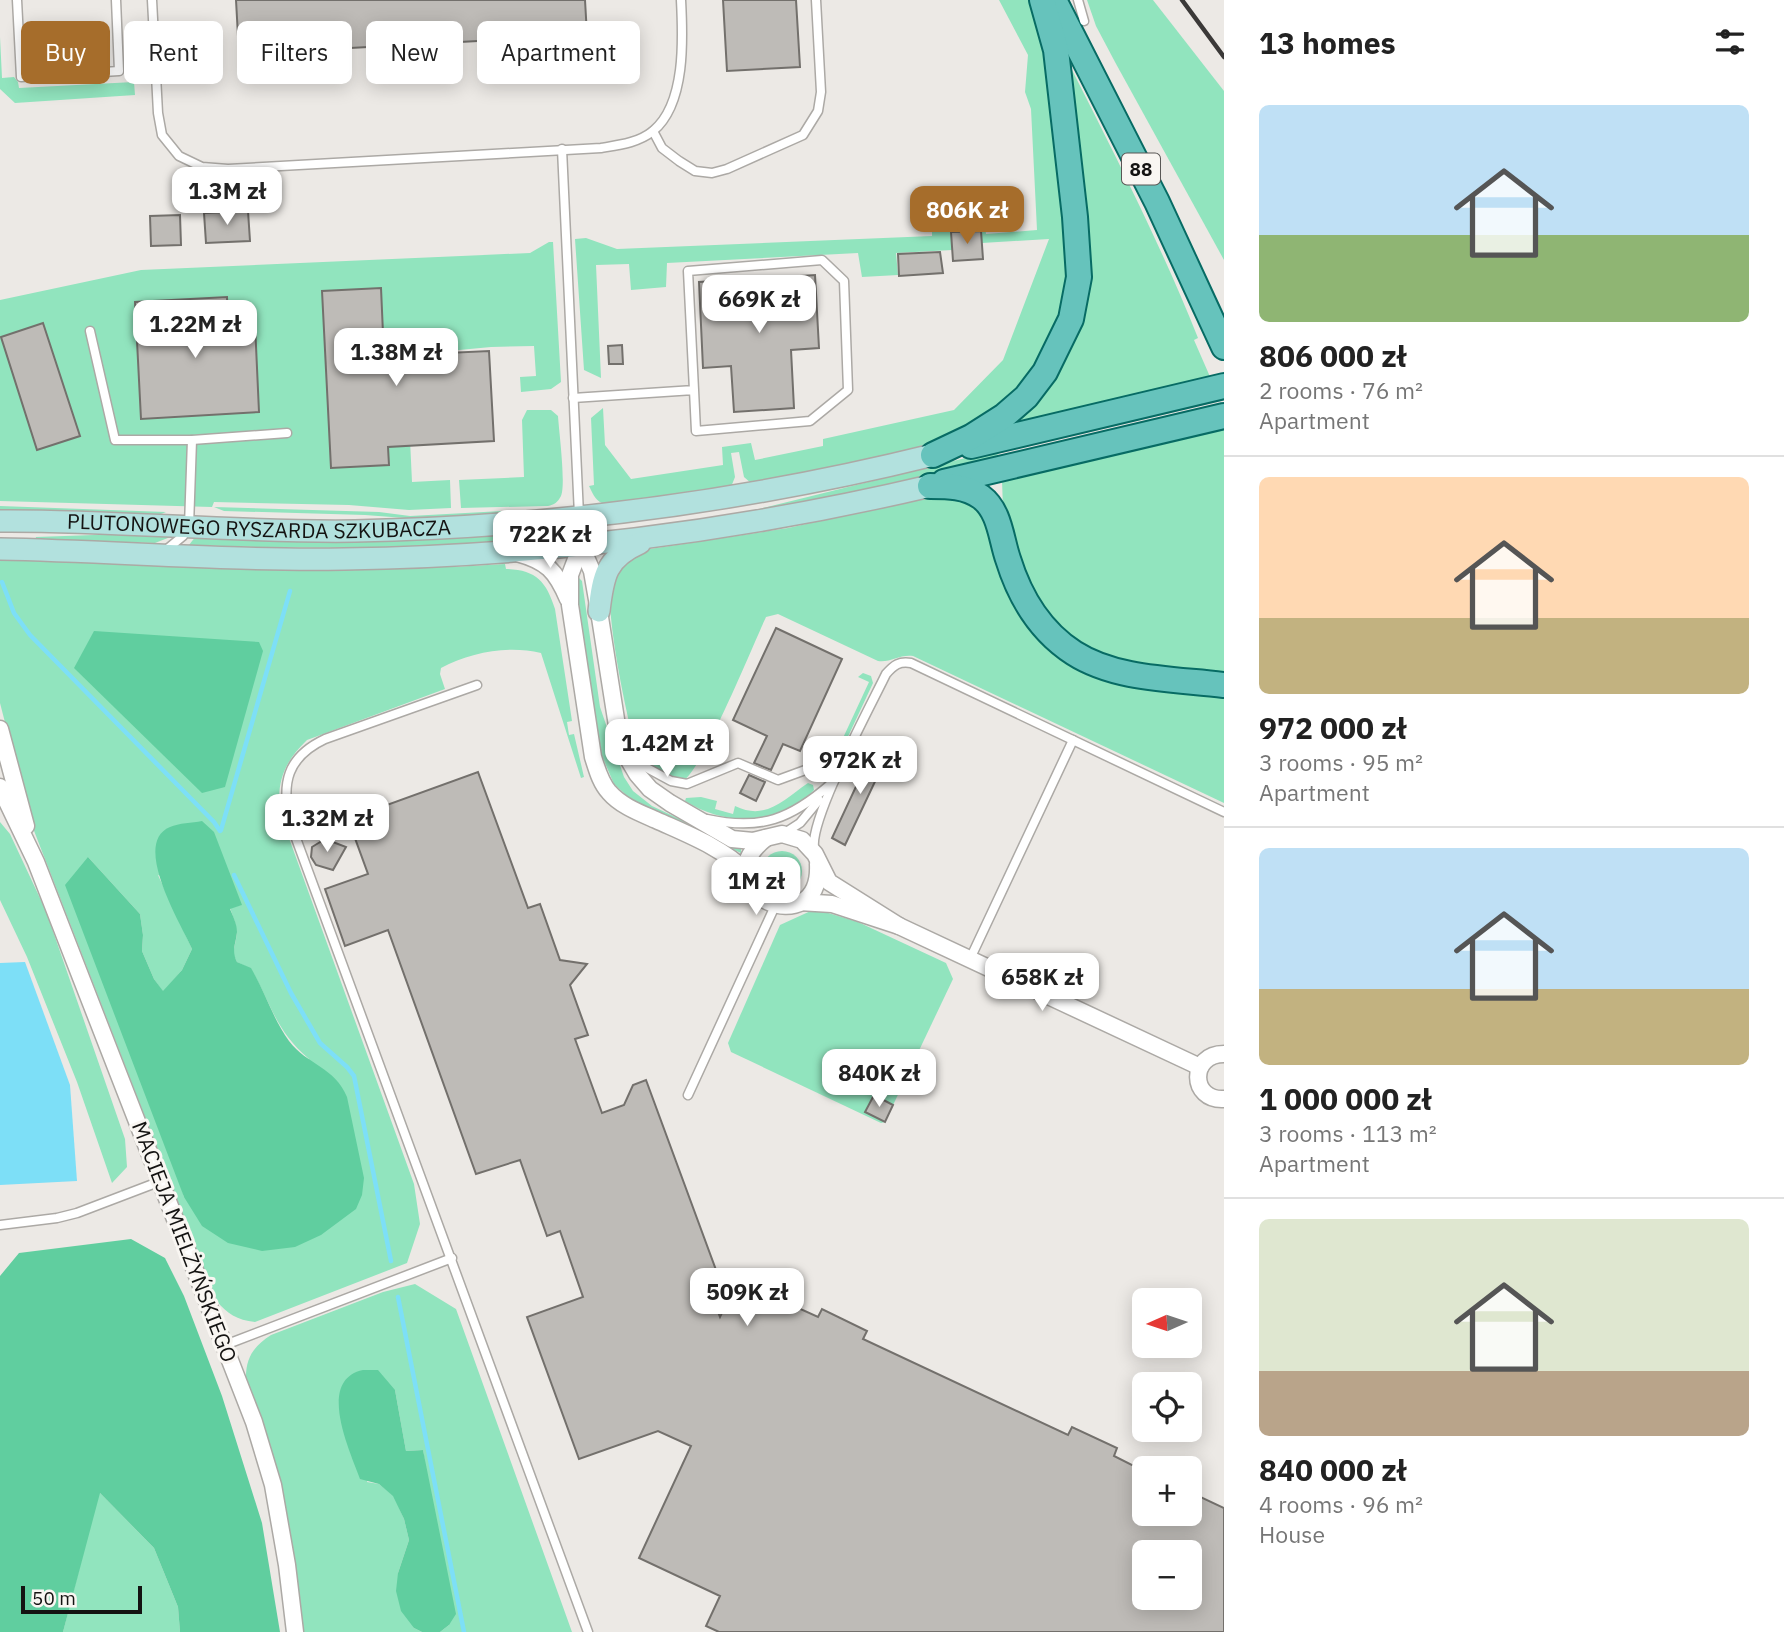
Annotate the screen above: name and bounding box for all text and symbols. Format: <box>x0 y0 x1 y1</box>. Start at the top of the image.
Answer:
chip: Buy <box>21 21 110 84</box>
chip: Rent <box>124 21 223 84</box>
chip: Filters <box>237 21 352 84</box>
chip: New <box>366 21 463 84</box>
chip: Apartment <box>477 21 640 84</box>
text: 13 homes <box>1259 23 1396 62</box>
icon: filters <box>1711 23 1749 61</box>
icon: home <box>1441 150 1567 276</box>
road number: 88 <box>1122 154 1160 184</box>
pin: 1.3M zł <box>162 168 292 227</box>
text: 1.3M zł <box>188 175 266 205</box>
pin: 806K zł <box>902 187 1032 246</box>
text: 806K zł <box>926 194 1008 224</box>
pin: 669K zł <box>694 276 824 335</box>
text: 669K zł <box>718 283 800 313</box>
pin: 1.22M zł <box>123 300 267 360</box>
text: 1.22M zł <box>149 308 241 338</box>
pin: 1.38M zł <box>324 328 468 388</box>
text: 1.38M zł <box>350 336 442 366</box>
text: 806 000 zł <box>1259 336 1406 375</box>
text: 2 rooms · 76 m² <box>1259 375 1423 405</box>
text: Apartment <box>1259 405 1370 435</box>
street label: PLUTONOWEGO RYSZARDA SZKUBACZA <box>67 507 452 544</box>
pin: 722K zł <box>485 510 615 570</box>
text: 722K zł <box>509 518 591 548</box>
icon: home <box>1441 522 1567 648</box>
text: 972 000 zł <box>1259 708 1406 747</box>
pin: 1.42M zł <box>595 720 739 779</box>
text: 1.42M zł <box>621 727 713 757</box>
pin: 972K zł <box>795 736 925 796</box>
text: 972K zł <box>819 744 901 774</box>
text: 3 rooms · 95 m² <box>1259 747 1423 777</box>
text: Apartment <box>1259 777 1370 807</box>
pin: 1.32M zł <box>255 794 399 854</box>
text: 1.32M zł <box>281 802 373 832</box>
pin: 1M zł <box>707 858 805 917</box>
text: 1M zł <box>727 865 785 895</box>
icon: home <box>1441 893 1567 1019</box>
pin: 658K zł <box>977 954 1107 1013</box>
text: 658K zł <box>1001 961 1083 991</box>
pin: 840K zł <box>814 1050 944 1109</box>
text: 840K zł <box>838 1057 920 1087</box>
text: 1 000 000 zł <box>1259 1079 1431 1118</box>
street label: MACIEJA MIELŻYŃSKIEGO <box>126 1117 244 1366</box>
text: 3 rooms · 113 m² <box>1259 1118 1437 1148</box>
text: Apartment <box>1259 1148 1370 1178</box>
icon: home <box>1441 1264 1567 1390</box>
pin: 509K zł <box>682 1268 812 1328</box>
text: 509K zł <box>706 1276 788 1306</box>
north arrow <box>1132 1288 1202 1358</box>
map controls <box>1132 1288 1202 1610</box>
button: locate <box>1132 1372 1202 1442</box>
text: 840 000 zł <box>1259 1450 1406 1489</box>
button: + <box>1132 1456 1202 1526</box>
text: 4 rooms · 96 m² <box>1259 1489 1423 1519</box>
text: House <box>1259 1519 1325 1549</box>
button: − <box>1132 1540 1202 1610</box>
scale bar <box>21 1583 142 1615</box>
text: 50 m <box>32 1586 76 1610</box>

